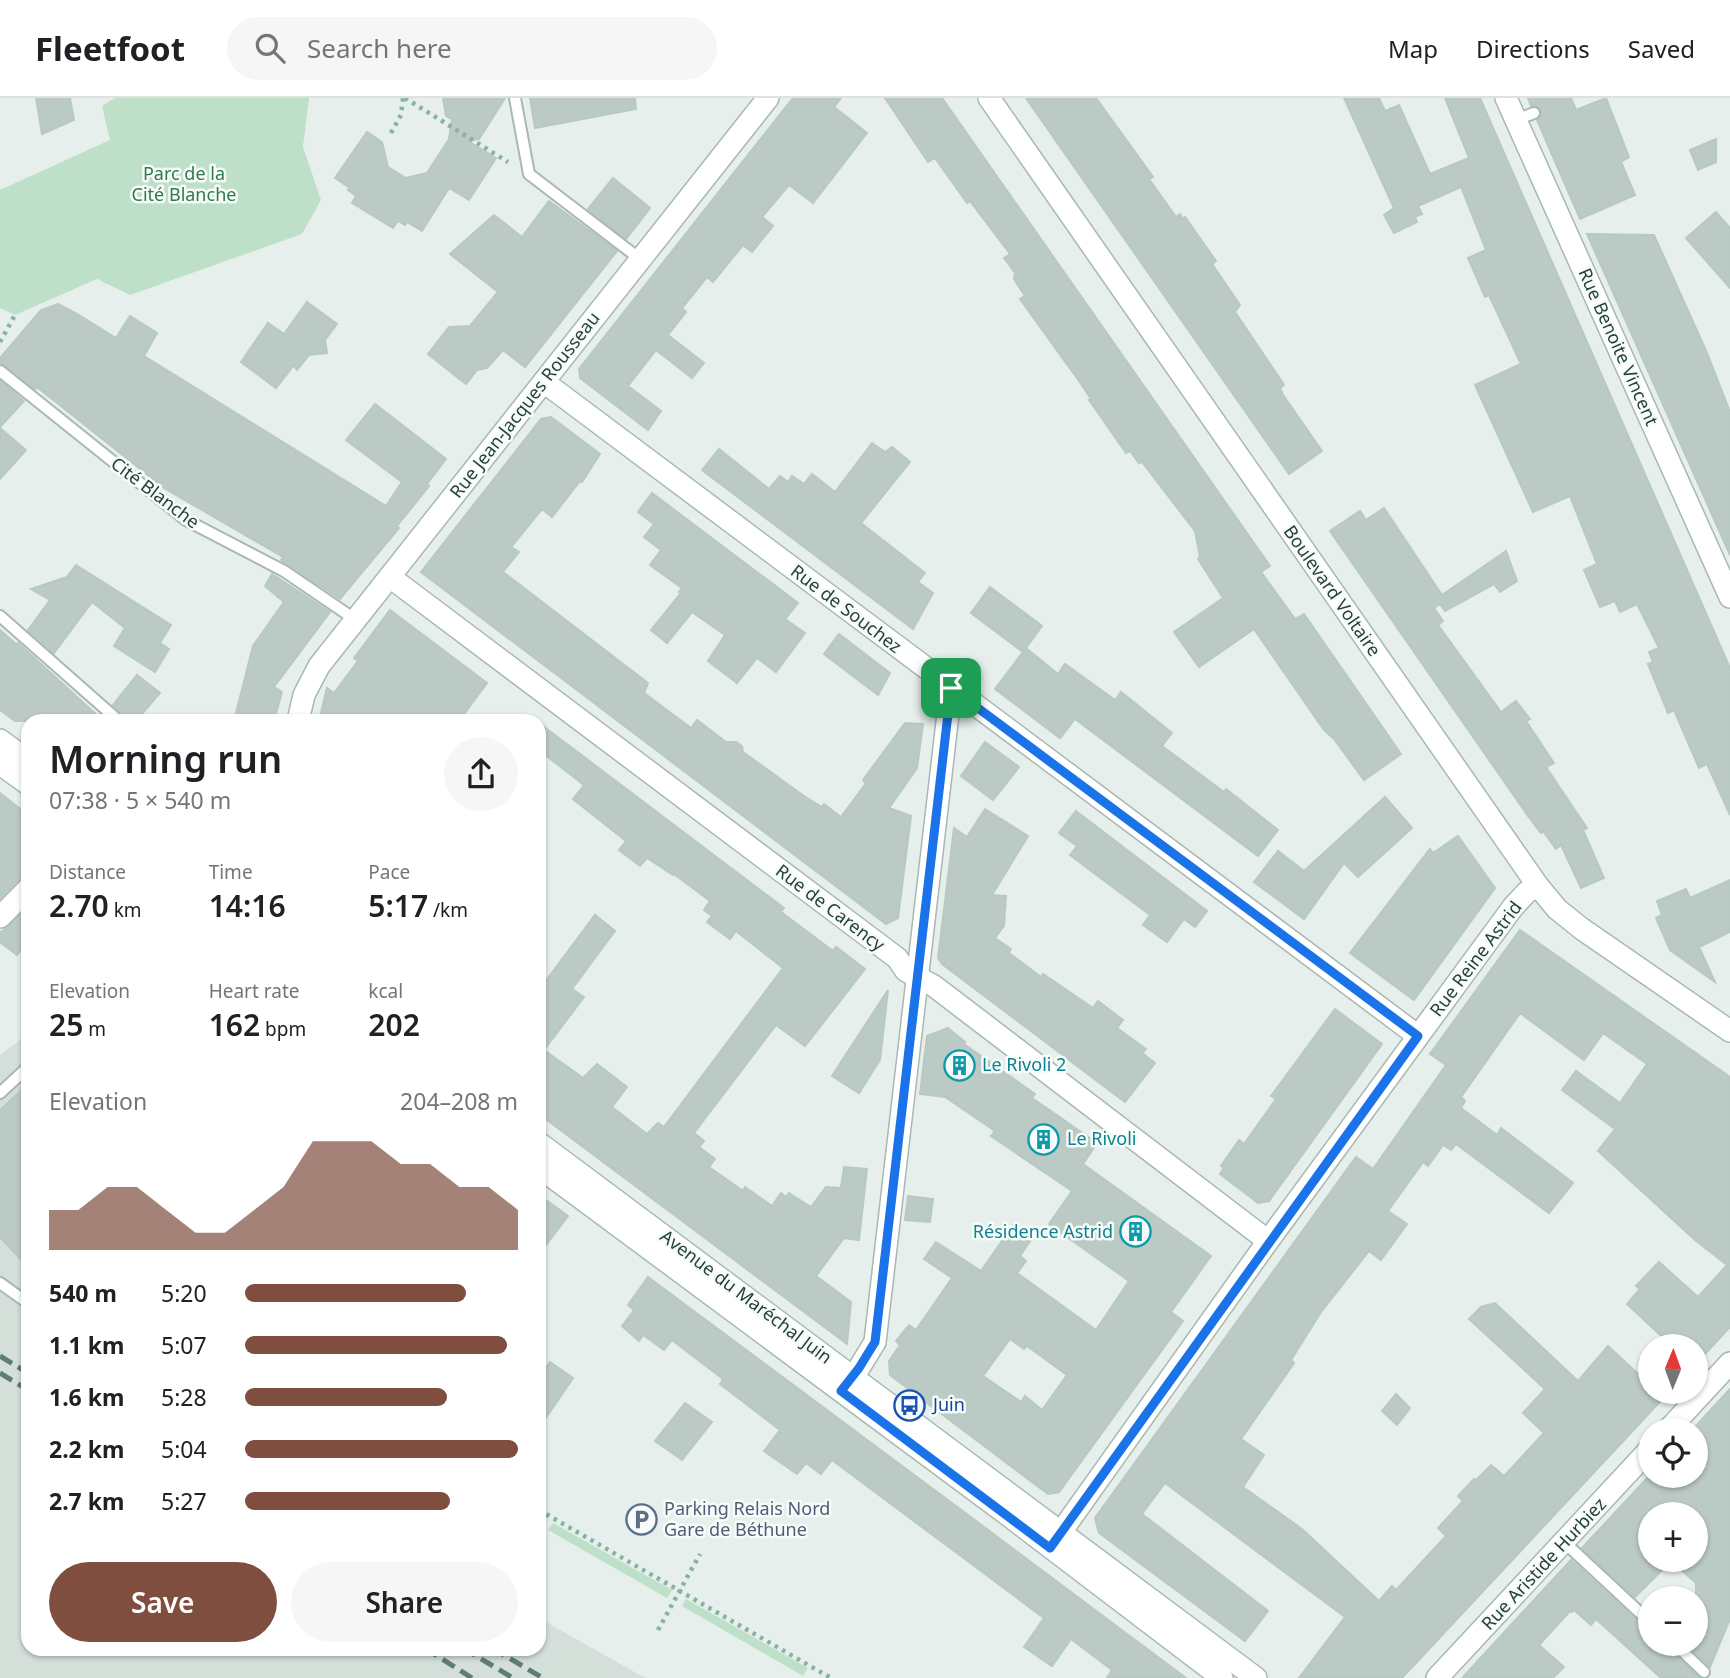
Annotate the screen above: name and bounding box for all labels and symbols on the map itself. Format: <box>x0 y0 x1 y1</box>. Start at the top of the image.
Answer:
park label: Parc de la Cité Blanche <box>132 161 236 206</box>
street label: Rue Benoite Vincent <box>1573 264 1665 430</box>
street label: Rue Jean-Jacques Rousseau <box>444 306 605 503</box>
street label: Cité Blanche <box>107 451 205 533</box>
street label: Boulevard Voltaire <box>1279 520 1387 661</box>
street label: Rue de Souchez <box>786 559 907 658</box>
pin <box>921 658 981 718</box>
street label: Rue de Carency <box>771 858 891 957</box>
street label: Rue Reine Astrid <box>1424 896 1527 1021</box>
building icon: Le Rivoli 2 <box>942 1048 976 1082</box>
place label: Le Rivoli 2 <box>982 1052 1066 1076</box>
building icon: Le Rivoli <box>1027 1122 1061 1156</box>
place label: Le Rivoli <box>1067 1126 1136 1150</box>
building icon: Résidence Astrid <box>1119 1215 1153 1249</box>
place label: Résidence Astrid <box>973 1219 1113 1243</box>
street label: Avenue du Maréchal Juin <box>656 1224 837 1369</box>
north arrow <box>1638 1334 1708 1404</box>
bus stop icon: Juin <box>893 1388 927 1422</box>
place label: Juin <box>931 1392 965 1416</box>
street label: Rue Aristide Hurbiez <box>1476 1492 1611 1635</box>
place label: Parking Relais Nord Gare de Béthune <box>664 1496 830 1541</box>
parking icon: Parking Relais Nord Gare de Béthune <box>624 1502 658 1536</box>

